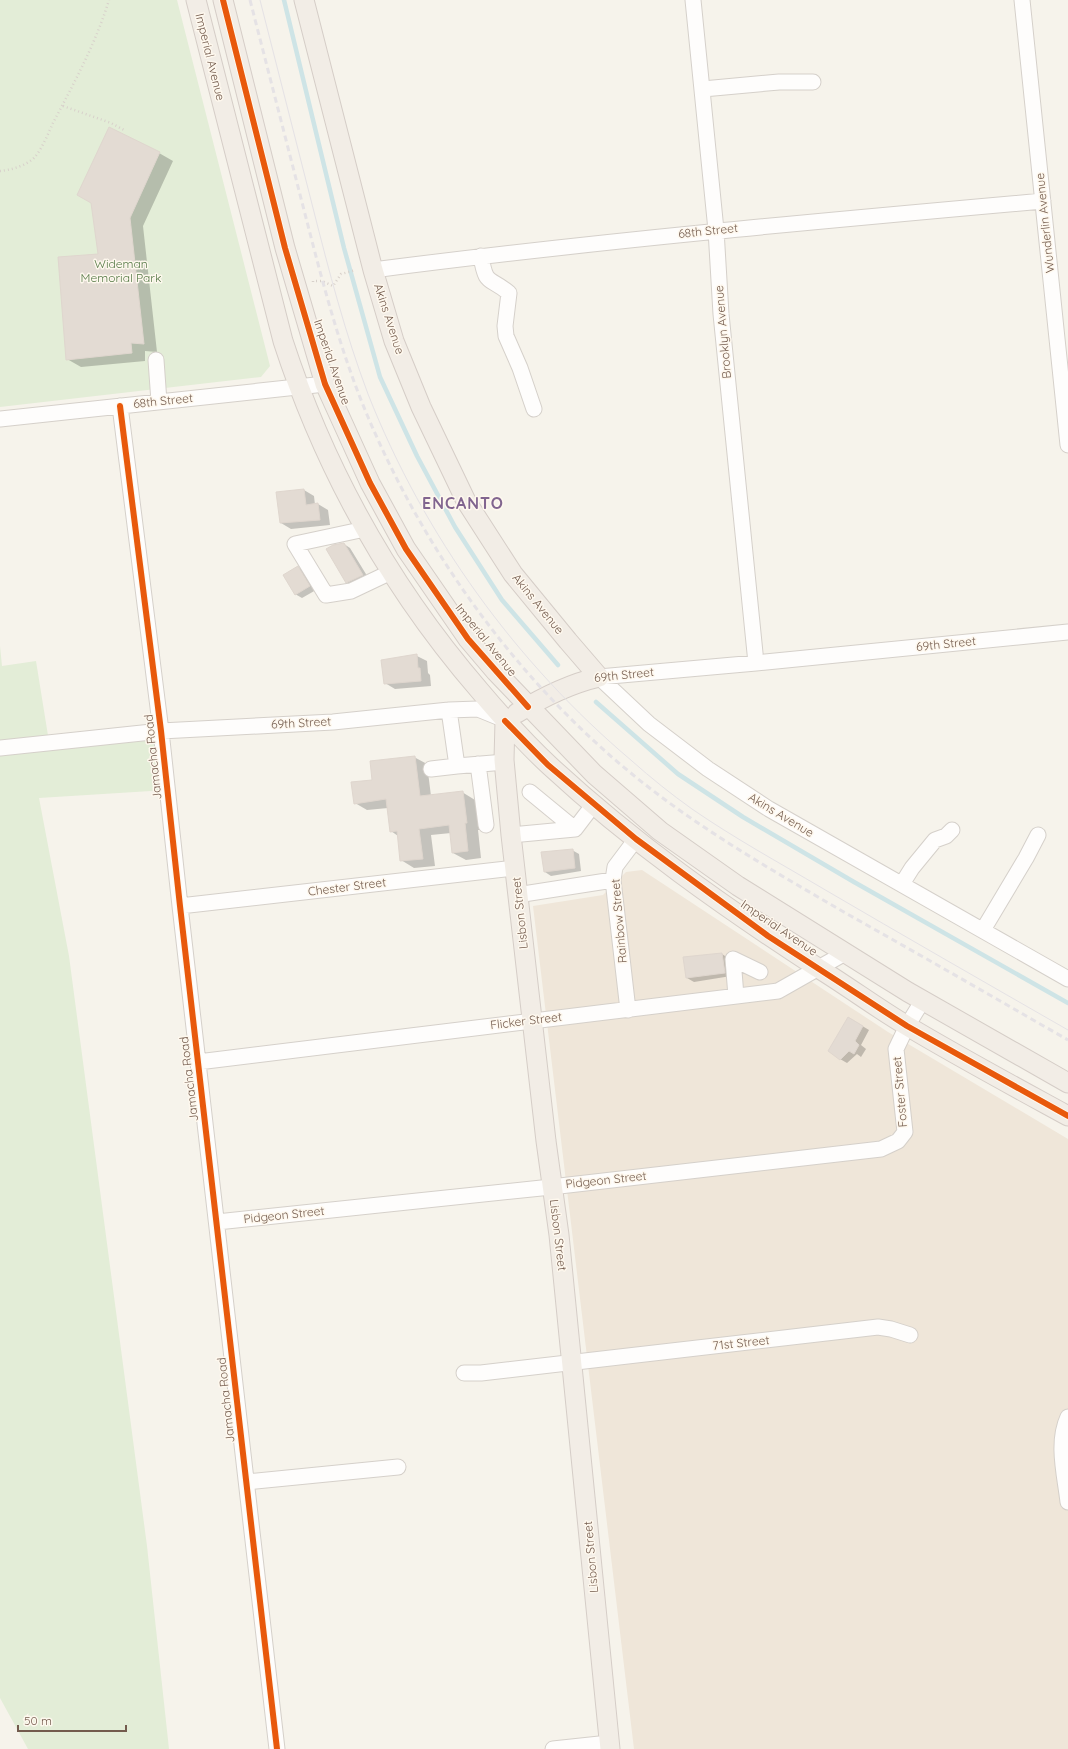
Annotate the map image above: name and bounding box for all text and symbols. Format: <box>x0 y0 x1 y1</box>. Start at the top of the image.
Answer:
street label: Imperial Avenue <box>192 12 229 102</box>
street label: Wunderlin Avenue <box>1032 172 1057 274</box>
street label: 68th Street <box>677 220 739 241</box>
park label: Wideman Memorial Park <box>81 256 161 285</box>
street label: Akins Avenue <box>371 282 408 356</box>
street label: Brooklyn Avenue <box>711 285 734 379</box>
street label: Imperial Avenue <box>311 317 354 407</box>
street label: 68th Street <box>132 390 194 411</box>
district label: ENCANTO <box>422 493 504 513</box>
street label: Akins Avenue <box>509 570 568 637</box>
street label: Imperial Avenue <box>452 600 521 679</box>
street label: 69th Street <box>915 633 977 654</box>
street label: 69th Street <box>593 664 655 685</box>
street label: 69th Street <box>271 713 331 732</box>
street label: Jamacha Road <box>141 714 164 800</box>
street label: Akins Avenue <box>746 789 817 840</box>
street label: Chester Street <box>307 874 387 899</box>
street label: Lisbon Street <box>508 876 531 950</box>
street label: Rainbow Street <box>607 878 630 964</box>
street label: Imperial Avenue <box>738 896 821 959</box>
street label: Flicker Street <box>489 1009 563 1032</box>
street label: Jamacha Road <box>176 1036 201 1123</box>
street label: Foster Street <box>889 1056 910 1128</box>
street label: Pidgeon Street <box>565 1168 647 1191</box>
street label: Lisbon Street <box>547 1198 570 1272</box>
street label: Pidgeon Street <box>243 1203 325 1226</box>
street label: 71st Street <box>712 1332 770 1353</box>
street label: Jamacha Road <box>214 1357 237 1443</box>
street label: Lisbon Street <box>580 1520 601 1594</box>
scale bar <box>18 1707 126 1733</box>
text: 50 m <box>24 1713 52 1728</box>

